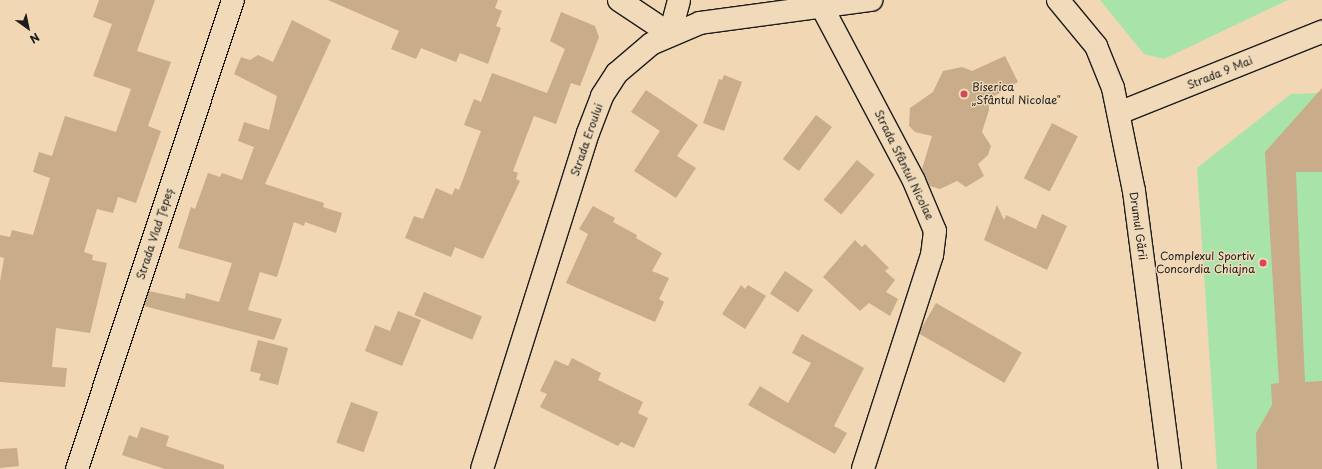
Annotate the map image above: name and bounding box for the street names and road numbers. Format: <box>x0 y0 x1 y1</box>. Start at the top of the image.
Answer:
street label: Strada 9 Mai <box>1185 54 1255 92</box>
street label: Strada Eroului <box>568 102 606 178</box>
street label: Strada Sfântul Nicolae <box>871 108 937 222</box>
street label: Strada Vlad Țepeș <box>134 186 176 282</box>
street label: Drumul Gării <box>1127 191 1149 261</box>

